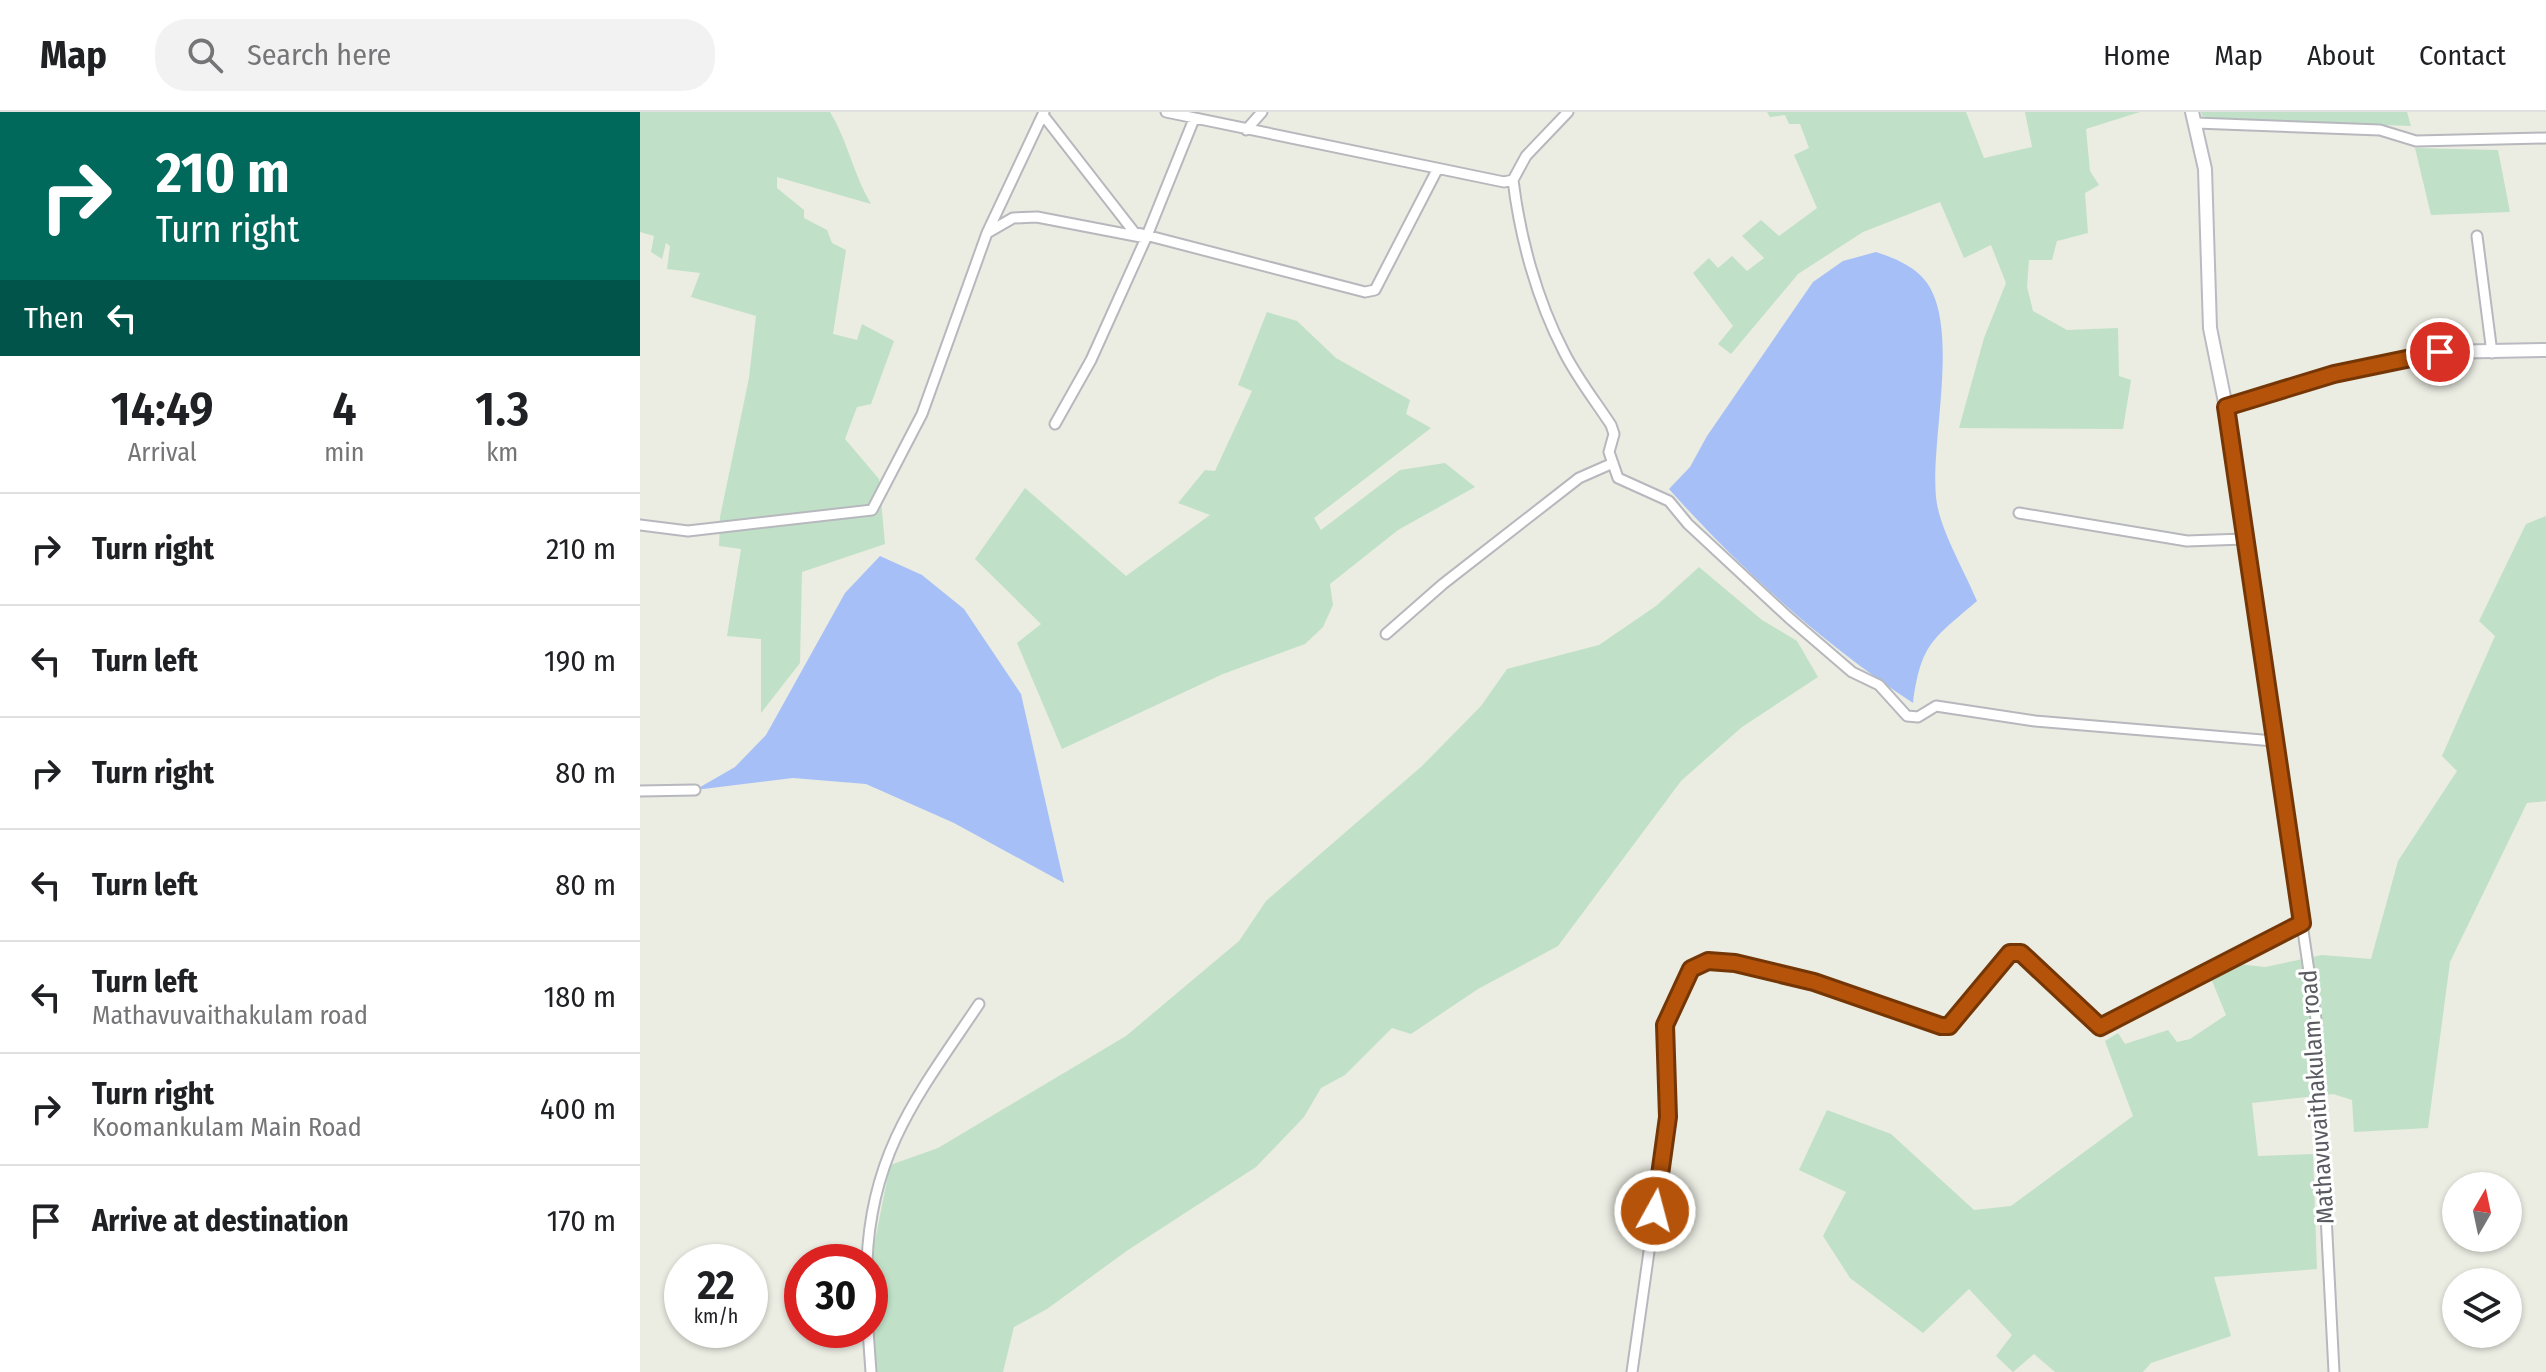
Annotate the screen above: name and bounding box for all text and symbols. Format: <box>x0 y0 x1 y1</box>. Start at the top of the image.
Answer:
search box <box>155 19 715 91</box>
text: Map <box>40 32 107 78</box>
icon: search <box>183 33 227 77</box>
text: Search here <box>247 37 391 73</box>
text: Home <box>2103 39 2170 72</box>
text: Map <box>2214 39 2263 72</box>
text: About <box>2307 39 2375 72</box>
text: Contact <box>2419 39 2506 72</box>
text: 210 m <box>156 140 290 207</box>
icon: right <box>24 144 128 248</box>
text: Turn right <box>156 208 299 252</box>
icon: left <box>100 296 144 340</box>
text: Then <box>24 300 84 336</box>
pin <box>2406 318 2474 386</box>
icon: arrive <box>2418 330 2462 374</box>
text: 14:49 <box>111 380 214 438</box>
text: 4 <box>332 380 357 438</box>
text: 1.3 <box>475 380 529 438</box>
text: Arrival <box>128 437 197 468</box>
text: min <box>324 437 365 468</box>
text: km <box>486 437 518 468</box>
icon: right <box>24 527 68 571</box>
text: Turn right <box>92 531 214 567</box>
text: 210 m <box>546 531 616 567</box>
icon: left <box>24 639 68 683</box>
text: Turn left <box>92 643 198 679</box>
text: 190 m <box>544 643 616 679</box>
icon: right <box>24 751 68 795</box>
text: Turn right <box>92 755 214 791</box>
text: 80 m <box>555 755 616 791</box>
icon: left <box>24 863 68 907</box>
text: Turn left <box>92 867 198 903</box>
text: 80 m <box>555 867 616 903</box>
text: Turn left <box>92 964 198 1000</box>
street label: Mathavuvaithakulam road <box>2294 969 2340 1225</box>
icon: left <box>24 975 68 1019</box>
text: 180 m <box>544 979 616 1015</box>
text: Mathavuvaithakulam road <box>92 1000 368 1031</box>
text: Turn right <box>92 1076 214 1112</box>
icon: right <box>24 1087 68 1131</box>
text: 400 m <box>540 1091 616 1127</box>
text: Koomankulam Main Road <box>92 1112 362 1143</box>
position arrow <box>1613 1169 1697 1253</box>
north arrow <box>2442 1172 2522 1252</box>
map controls <box>2442 1172 2522 1348</box>
icon: arrive <box>24 1199 68 1243</box>
text: Arrive at destination <box>92 1203 349 1239</box>
text: 170 m <box>547 1203 616 1239</box>
speed limit sign: 30 <box>784 1244 888 1348</box>
text: 22 <box>697 1262 735 1310</box>
button: layers <box>2442 1268 2522 1348</box>
text: km/h <box>694 1304 738 1328</box>

